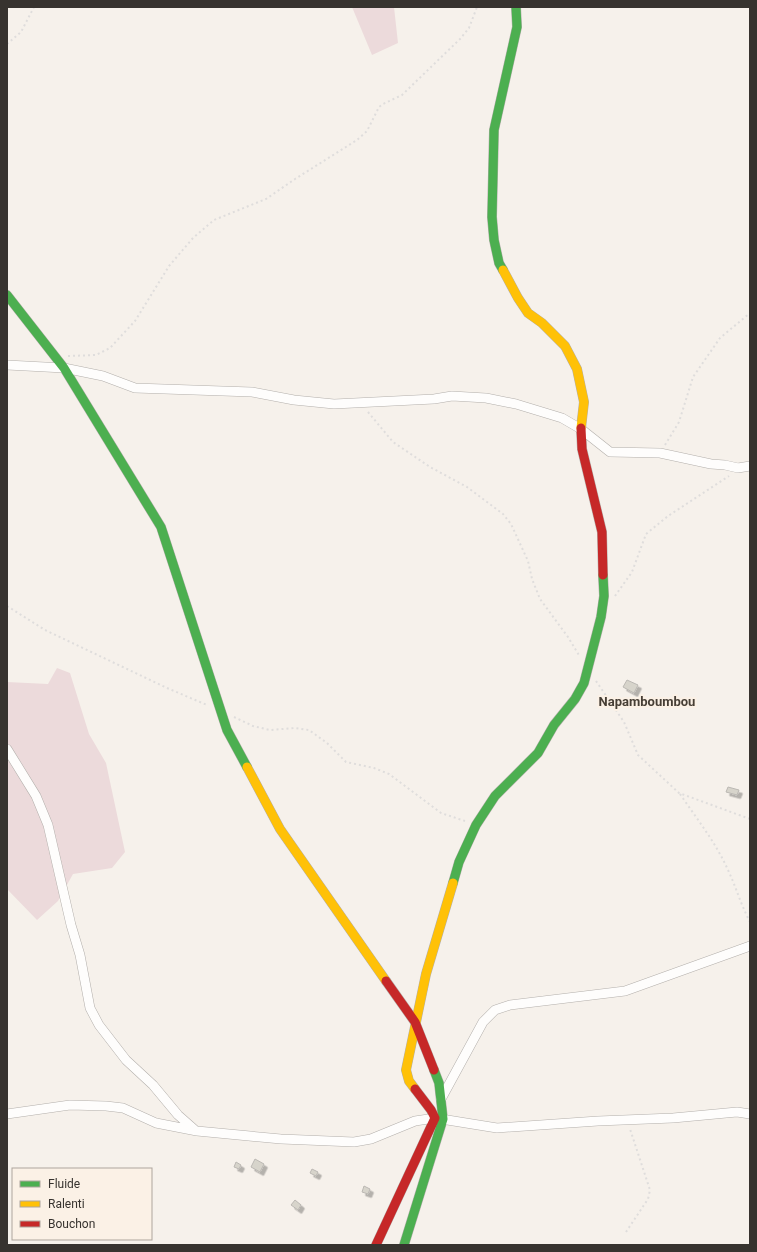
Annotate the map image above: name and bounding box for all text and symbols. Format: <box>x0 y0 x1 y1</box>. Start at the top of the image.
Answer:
district label: Napamboumbou <box>599 694 695 709</box>
legend <box>12 1168 152 1240</box>
text: Fluide <box>48 1177 80 1191</box>
text: Ralenti <box>48 1197 85 1211</box>
text: Bouchon <box>48 1217 95 1231</box>

